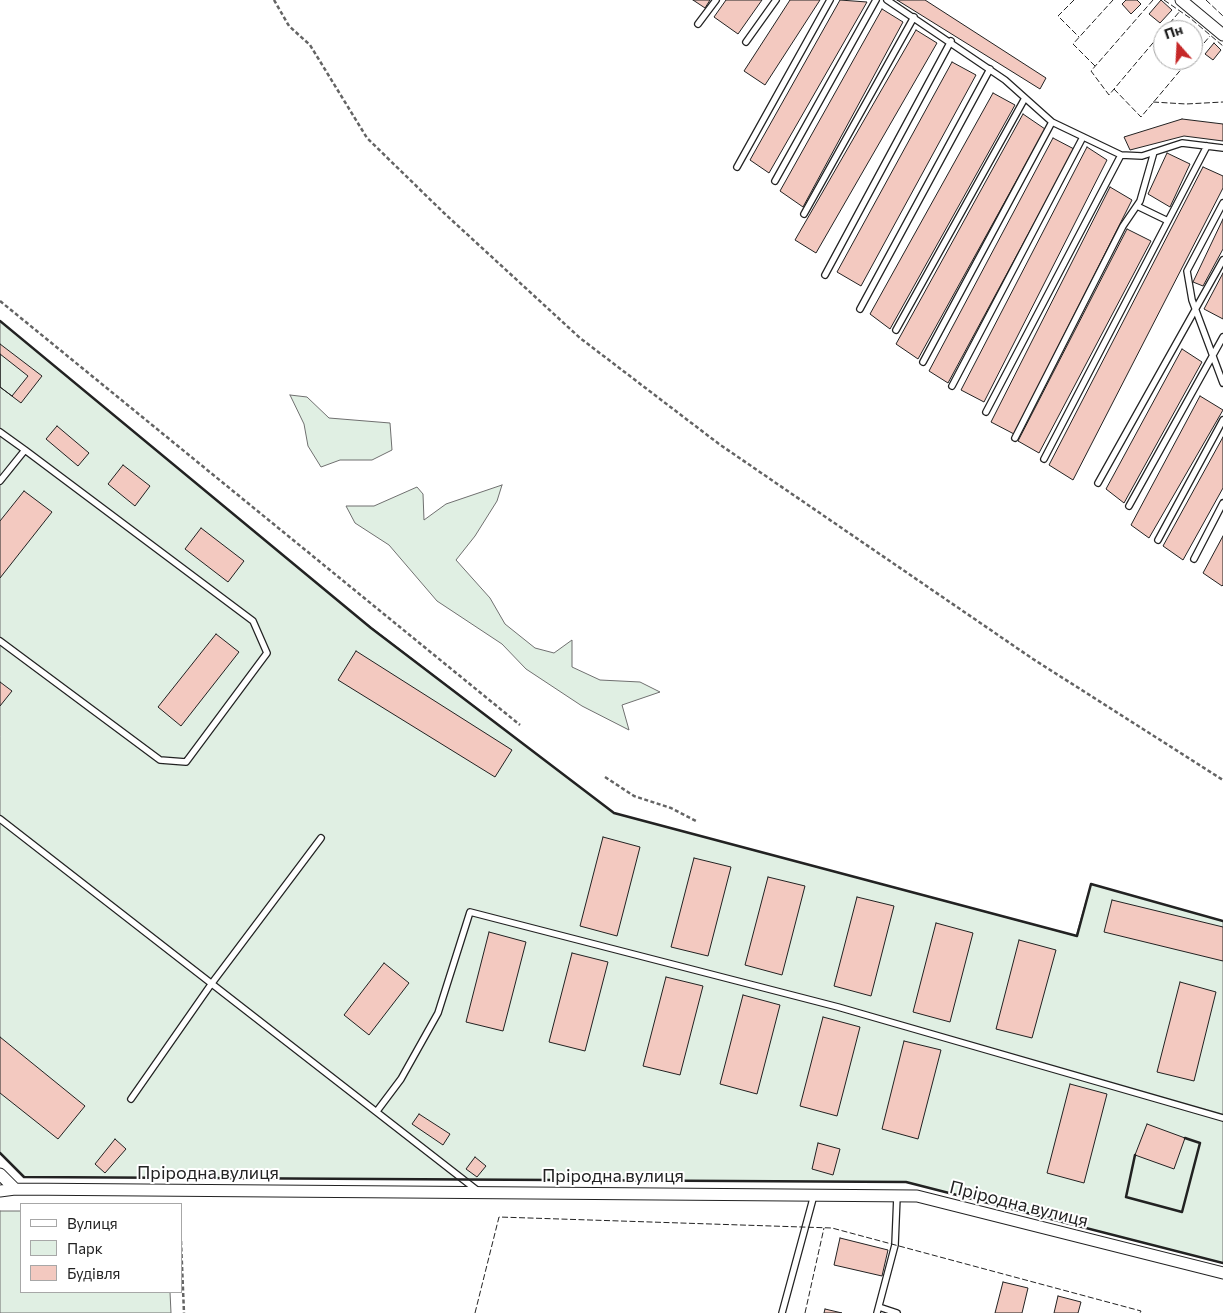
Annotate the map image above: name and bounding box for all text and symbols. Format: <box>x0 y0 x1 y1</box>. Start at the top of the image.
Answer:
north arrow <box>1153 20 1203 70</box>
text: Пн <box>1162 20 1185 42</box>
street label: Пріродна вулиця <box>137 1162 279 1184</box>
street label: Пріродна вулиця <box>542 1165 684 1187</box>
street label: Пріродна вулиця <box>947 1176 1091 1232</box>
legend <box>20 1203 182 1293</box>
text: Вулиця <box>67 1214 118 1232</box>
text: Парк <box>67 1239 103 1257</box>
text: Будівля <box>67 1264 120 1282</box>

